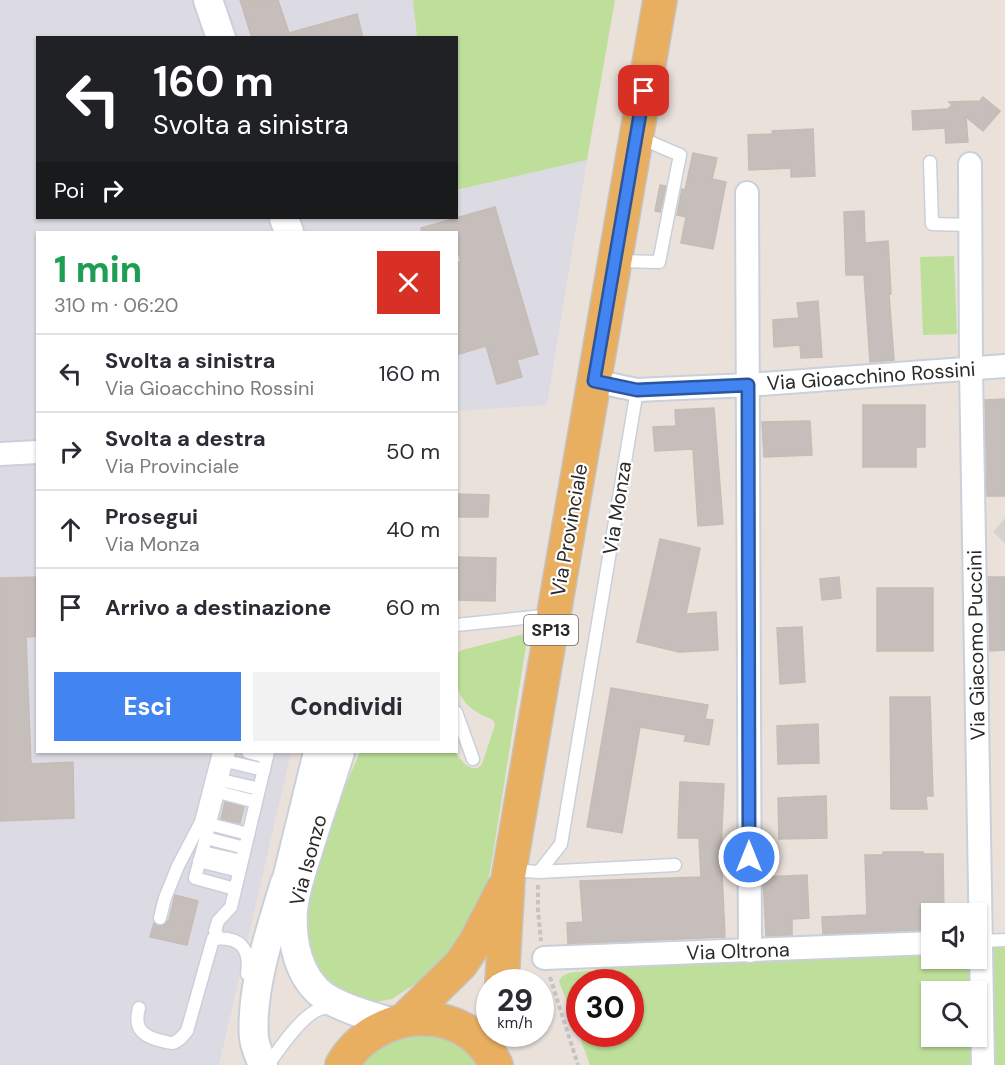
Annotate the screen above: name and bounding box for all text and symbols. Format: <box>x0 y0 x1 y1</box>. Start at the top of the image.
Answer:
text: 160 m <box>153 54 274 109</box>
icon: left <box>54 60 132 138</box>
pin <box>618 65 669 116</box>
icon: arrive <box>627 74 660 107</box>
text: Svolta a sinistra <box>153 107 349 142</box>
icon: right <box>96 174 129 207</box>
text: Poi <box>54 176 84 205</box>
text: 1 min <box>54 246 142 293</box>
button: close <box>377 251 440 314</box>
text: 310 m · 06:20 <box>54 292 178 318</box>
text: Svolta a sinistra <box>105 346 275 375</box>
street label: Via Gioacchino Rossini <box>766 356 976 396</box>
icon: left <box>54 357 87 390</box>
text: 160 m <box>379 359 440 388</box>
text: Via Gioacchino Rossini <box>105 375 314 401</box>
text: Svolta a destra <box>105 424 266 453</box>
icon: right <box>54 435 87 468</box>
text: 50 m <box>386 437 440 466</box>
text: Via Provinciale <box>105 453 239 479</box>
street label: Via Monza <box>597 459 637 557</box>
street label: Via Provinciale <box>545 462 593 598</box>
text: Prosegui <box>105 502 198 531</box>
icon: ahead <box>54 513 87 546</box>
text: 40 m <box>386 515 440 544</box>
text: Via Monza <box>105 531 200 557</box>
street label: Via Giacomo Puccini <box>961 550 991 740</box>
icon: arrive <box>54 591 87 624</box>
text: Arrivo a destinazione <box>105 593 331 622</box>
text: 60 m <box>386 593 440 622</box>
road number: SP13 <box>524 615 578 645</box>
button: Esci <box>54 672 241 741</box>
button: Condividi <box>253 672 440 741</box>
street label: Via Isonzo <box>283 811 333 909</box>
position arrow <box>717 825 781 889</box>
map controls <box>921 903 987 1047</box>
button: sound <box>921 903 987 969</box>
street label: Via Oltrona <box>686 936 790 966</box>
speed limit sign: 30 <box>566 969 644 1047</box>
text: 29 <box>497 981 533 1020</box>
button: search <box>921 981 987 1047</box>
text: km/h <box>497 1013 533 1033</box>

